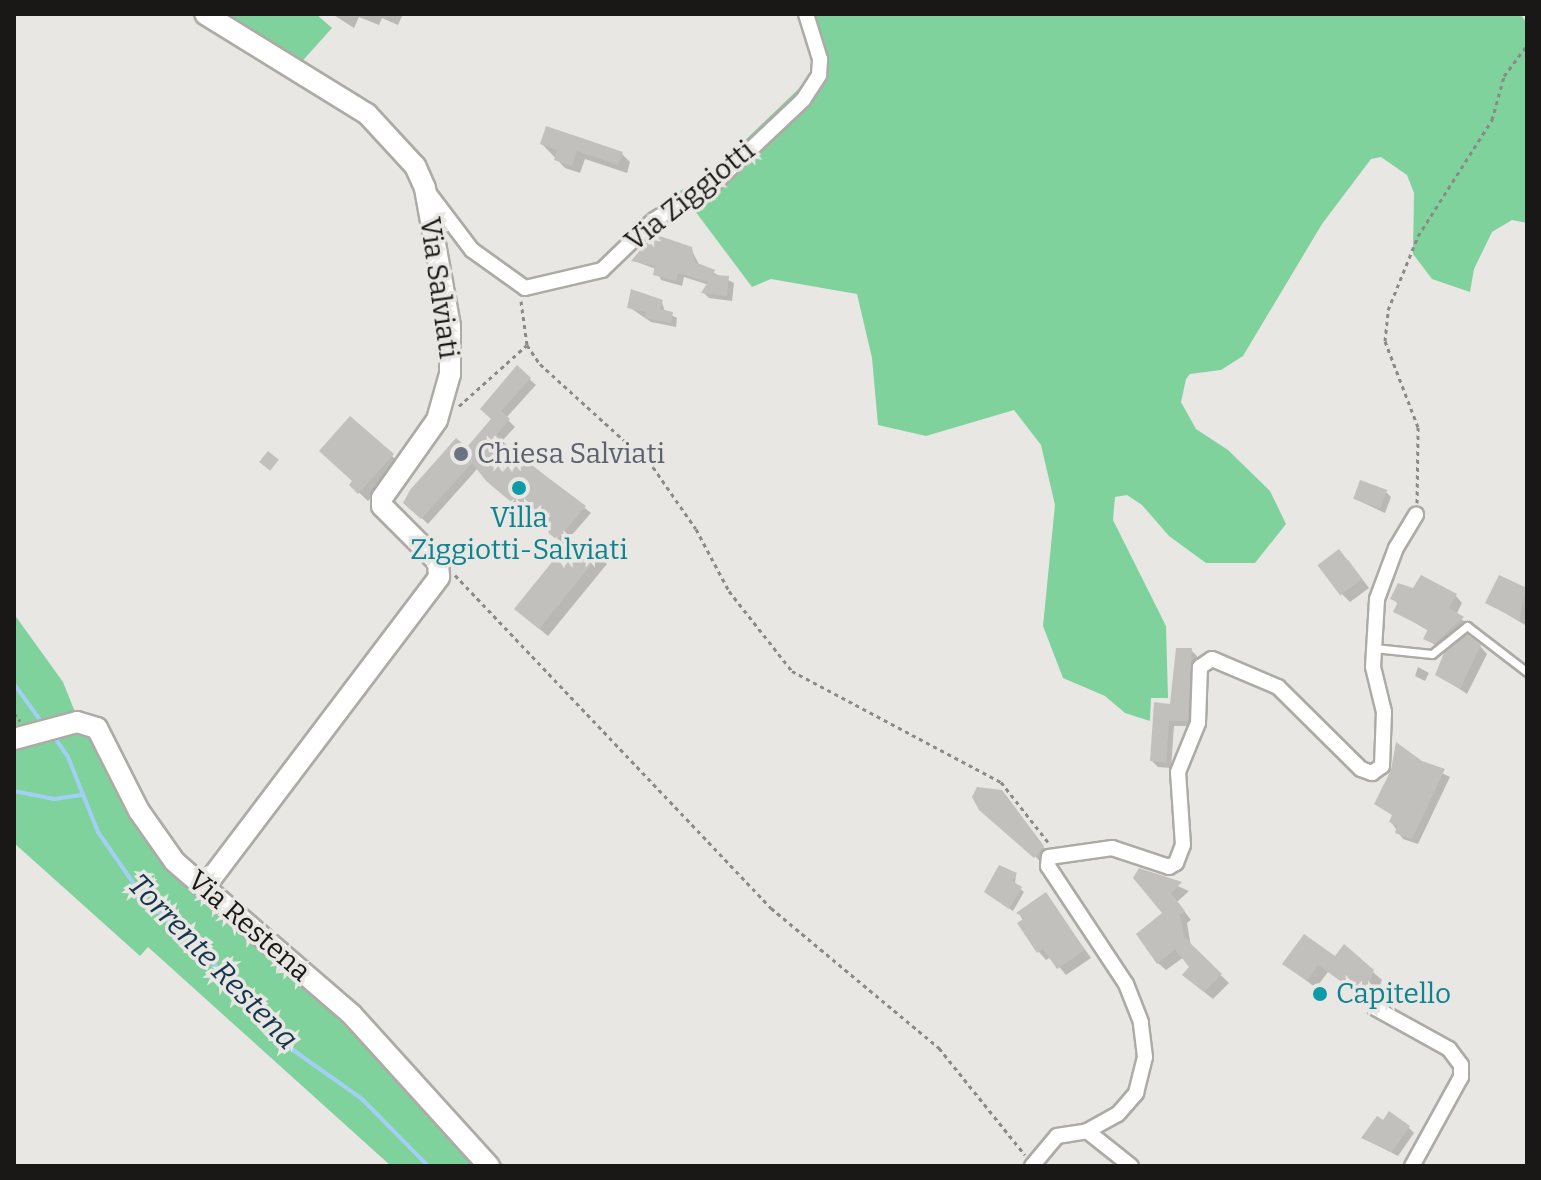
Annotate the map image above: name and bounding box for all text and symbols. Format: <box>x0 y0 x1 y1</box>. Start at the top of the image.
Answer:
street label: Via Ziggiotti <box>619 134 761 258</box>
street label: Via Salviati <box>412 215 466 361</box>
place label: Chiesa Salviati <box>477 437 665 471</box>
marker: Chiesa Salviati <box>452 445 470 463</box>
marker: Villa Ziggiotti-Salviati <box>510 479 528 497</box>
place label: Villa Ziggiotti-Salviati <box>410 501 628 567</box>
street label: Via Restena <box>181 864 317 988</box>
water label: Torrente Restena <box>120 867 306 1057</box>
place label: Capitello <box>1336 977 1451 1011</box>
marker: Capitello <box>1311 985 1329 1003</box>

